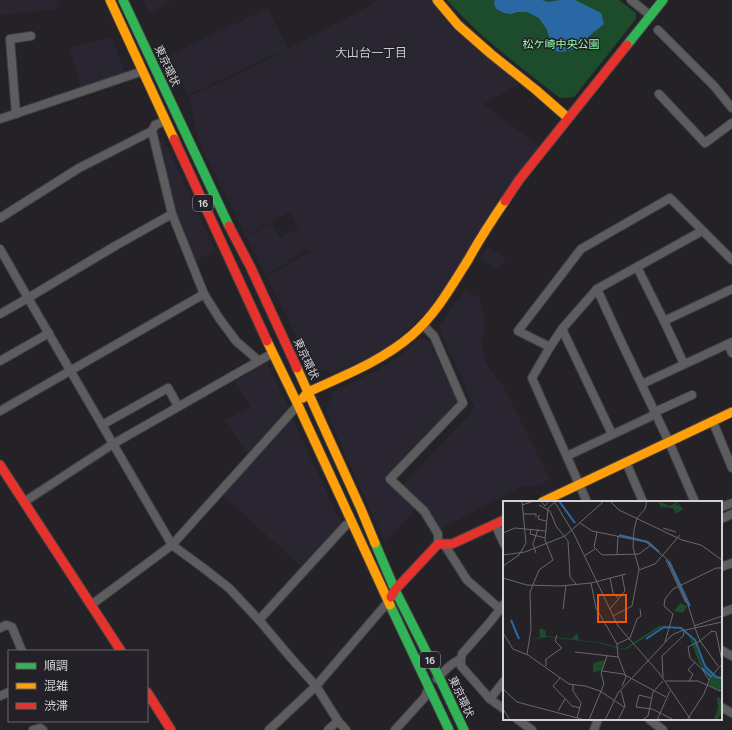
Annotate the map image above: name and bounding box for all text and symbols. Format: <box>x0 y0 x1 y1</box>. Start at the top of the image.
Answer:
park label: 松ケ崎中央公園 <box>523 38 600 51</box>
street label: 東京環状 <box>152 43 183 90</box>
district label: 大山台一丁目 <box>335 46 407 60</box>
road number: 16 <box>193 195 213 211</box>
street label: 東京環状 <box>291 336 322 383</box>
inset map <box>503 501 722 720</box>
legend <box>8 650 148 722</box>
road number: 16 <box>420 652 440 668</box>
text: 順調 <box>44 659 68 673</box>
street label: 東京環状 <box>446 674 477 721</box>
text: 混雑 <box>44 679 68 693</box>
text: 渋滞 <box>44 699 68 713</box>

